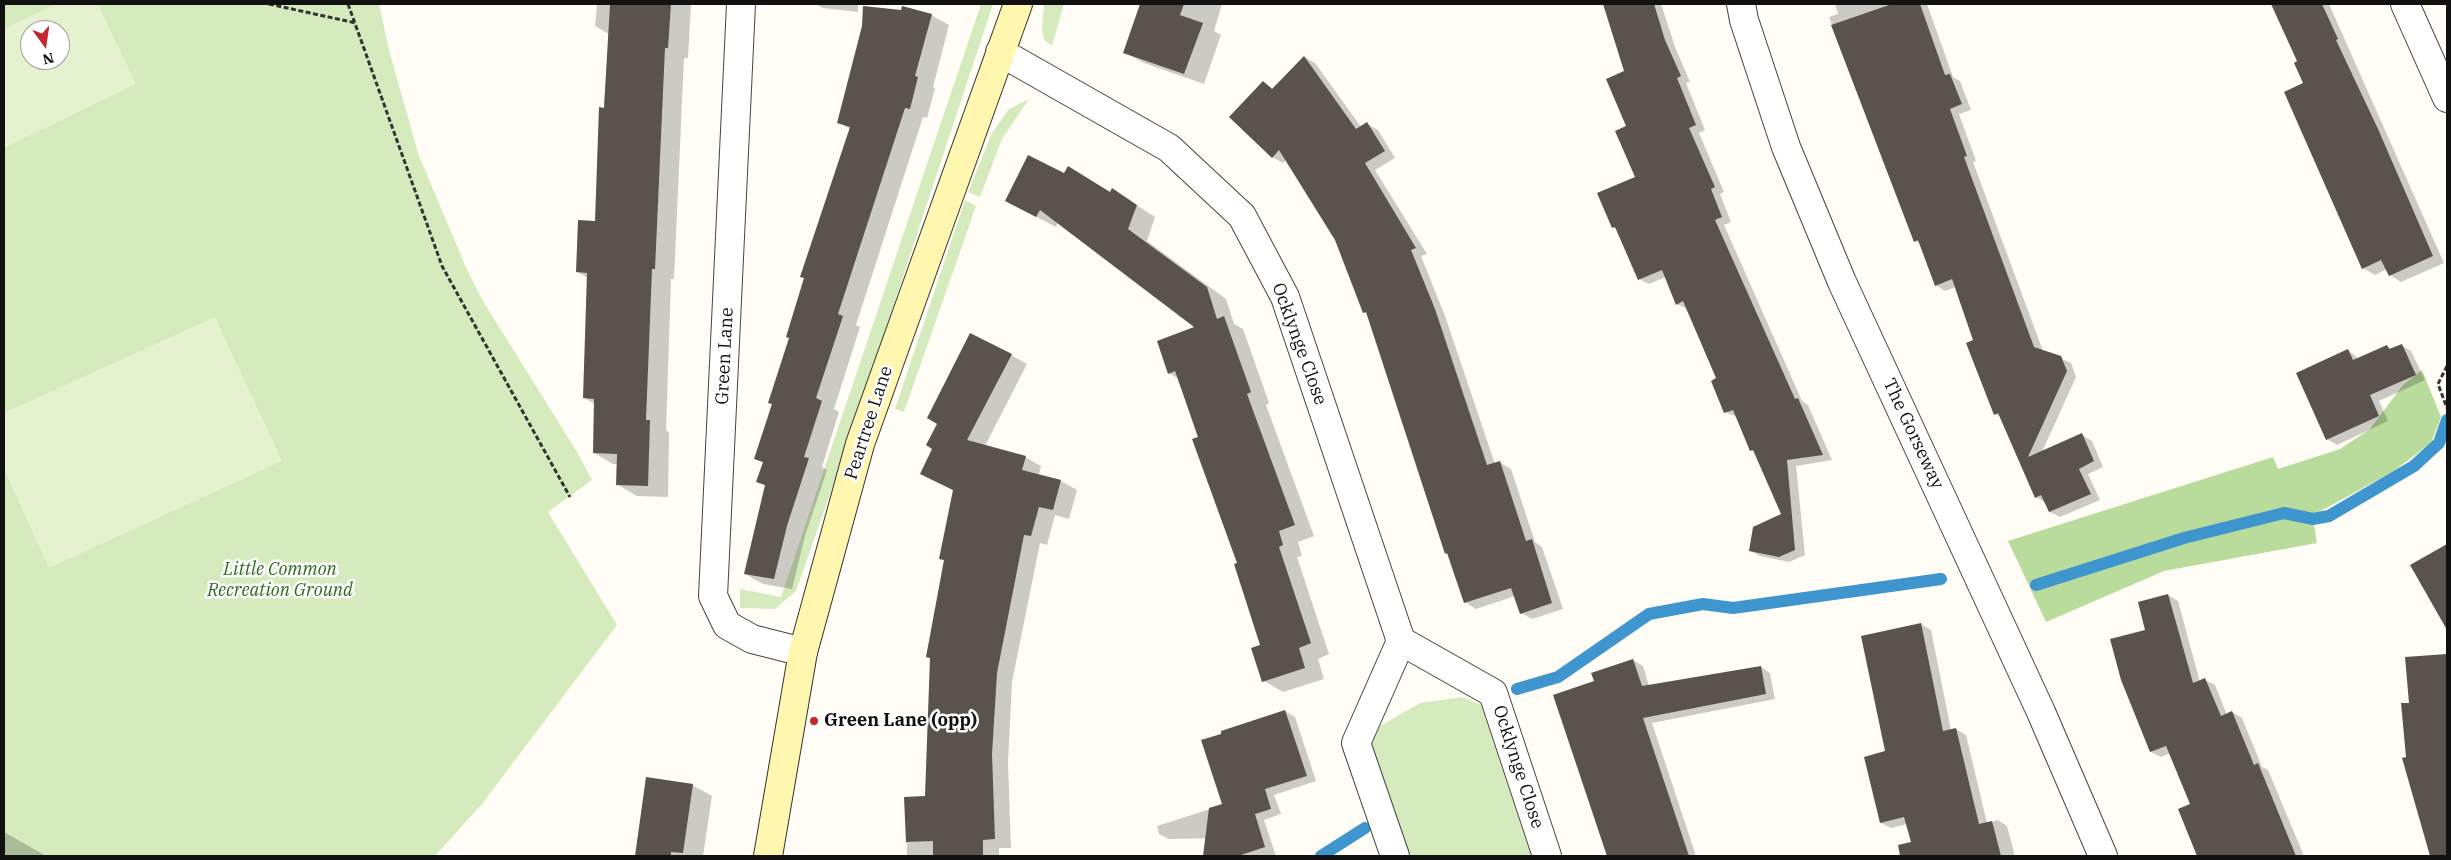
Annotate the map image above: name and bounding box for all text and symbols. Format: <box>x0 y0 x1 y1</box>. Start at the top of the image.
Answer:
north arrow <box>20 20 70 70</box>
text: N <box>41 49 56 69</box>
street label: Ocklynge Close <box>1267 280 1331 408</box>
street label: Green Lane <box>712 307 738 405</box>
street label: Peartree Lane <box>840 363 898 483</box>
street label: The Gorseway <box>1878 375 1948 493</box>
park label: Little Common Recreation Ground <box>207 559 353 602</box>
street label: Ocklynge Close <box>1488 703 1548 831</box>
place label: Green Lane (opp) <box>824 710 977 732</box>
marker: Green Lane (opp) <box>808 715 820 727</box>

